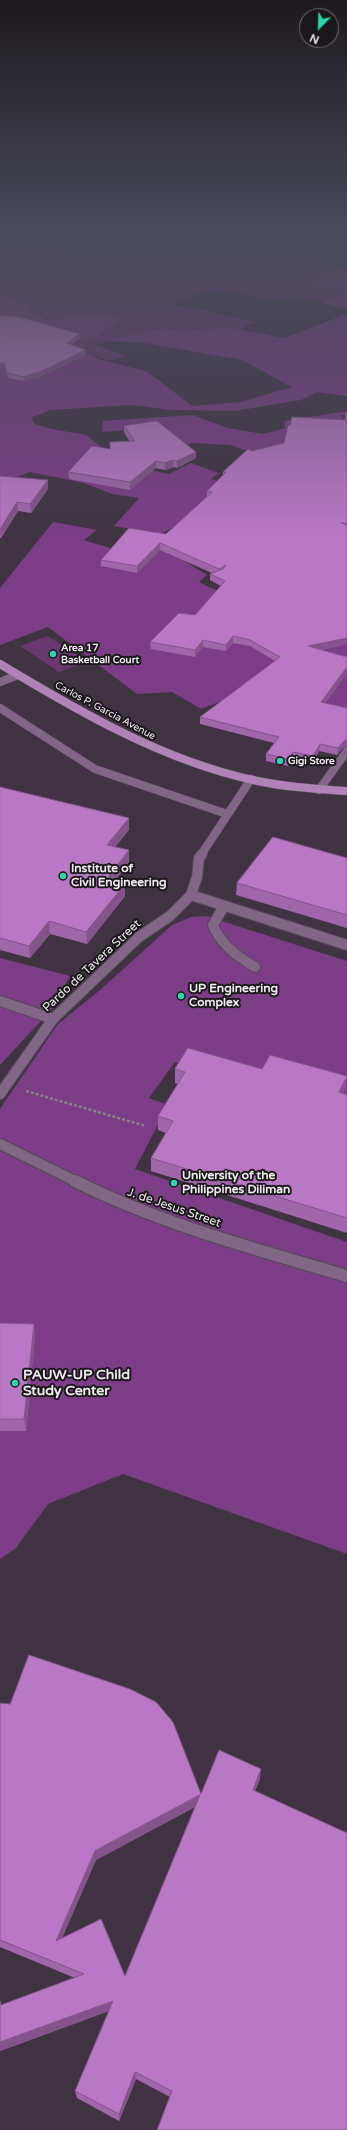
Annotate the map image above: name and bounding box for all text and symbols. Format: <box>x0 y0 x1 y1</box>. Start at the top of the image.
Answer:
north arrow <box>299 8 339 48</box>
text: N <box>308 31 321 46</box>
place label: Area 17 Basketball Court <box>61 642 139 666</box>
marker: Area 17 Basketball Court <box>48 649 58 659</box>
street label: Carlos P. Garcia Avenue <box>53 679 157 743</box>
place label: Gigi Store <box>288 755 335 767</box>
marker: Gigi Store <box>275 756 285 766</box>
place label: Institute of Civil Engineering <box>71 862 167 890</box>
marker: Institute of Civil Engineering <box>58 871 68 881</box>
street label: Pardo de Tavera Street <box>40 917 144 1015</box>
place label: UP Engineering Complex <box>189 982 278 1010</box>
marker: UP Engineering Complex <box>176 991 186 1001</box>
place label: University of the Philippines Diliman <box>182 1169 290 1197</box>
marker: University of the Philippines Diliman <box>169 1178 179 1188</box>
street label: J. de Jesus Street <box>125 1185 223 1231</box>
place label: PAUW-UP Child Study Center <box>23 1367 130 1400</box>
marker: PAUW-UP Child Study Center <box>10 1378 20 1388</box>

